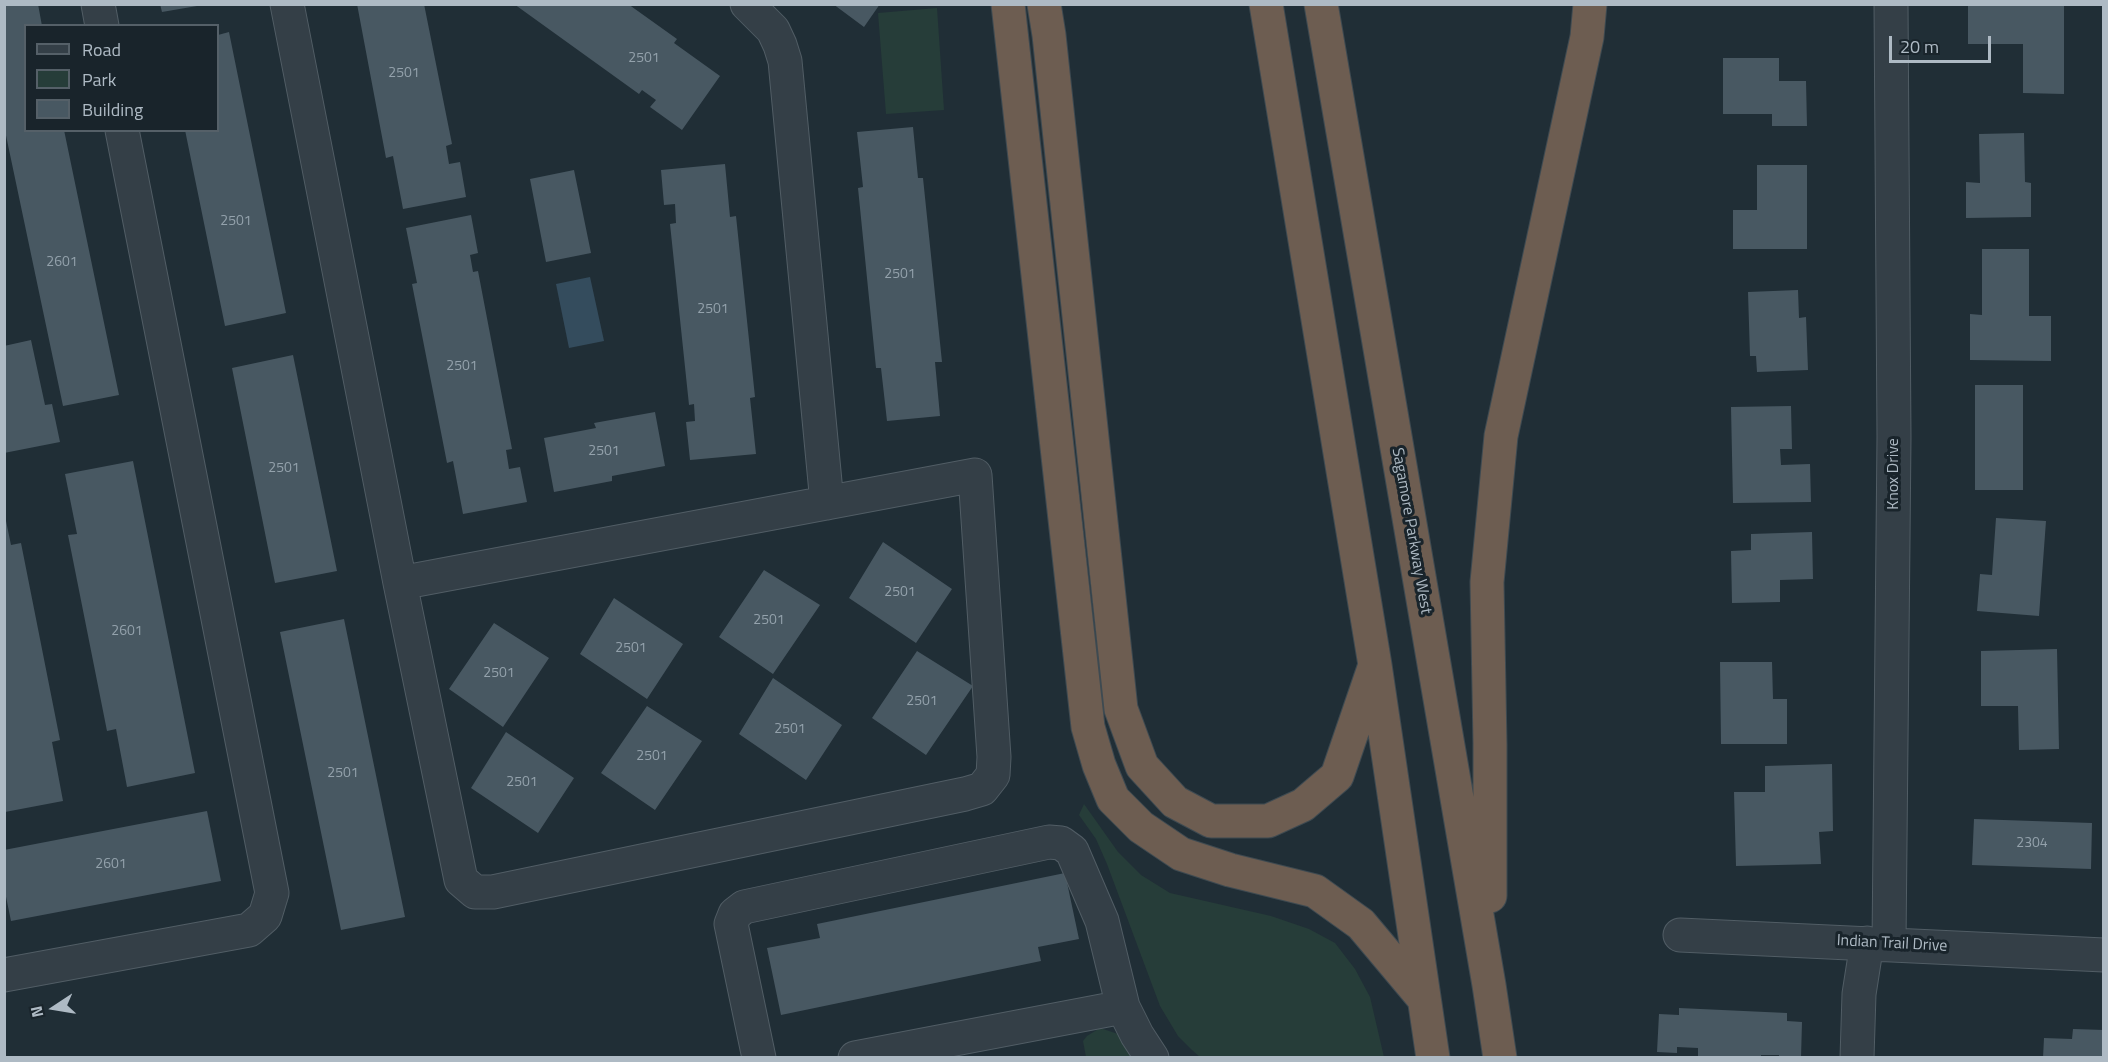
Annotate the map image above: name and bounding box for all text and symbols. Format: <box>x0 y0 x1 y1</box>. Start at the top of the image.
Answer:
legend <box>24 24 219 132</box>
scale bar <box>1892 24 1994 62</box>
text: 20 m <box>1900 33 1939 60</box>
text: Road <box>82 36 121 63</box>
house number: 2501 <box>628 51 660 67</box>
text: Park <box>82 66 116 93</box>
house number: 2501 <box>388 66 420 82</box>
text: Building <box>82 96 143 123</box>
house number: 2501 <box>220 214 252 230</box>
house number: 2601 <box>46 255 78 271</box>
house number: 2501 <box>884 267 916 283</box>
house number: 2501 <box>697 302 729 318</box>
house number: 2501 <box>446 359 478 375</box>
street label: Knox Drive <box>1884 438 1904 510</box>
house number: 2501 <box>588 444 620 460</box>
street label: Sagamore Parkway West <box>1387 446 1435 616</box>
house number: 2501 <box>268 461 300 477</box>
house number: 2501 <box>884 585 916 601</box>
house number: 2501 <box>753 613 785 629</box>
house number: 2601 <box>111 624 143 640</box>
house number: 2501 <box>615 641 647 657</box>
house number: 2501 <box>483 666 515 682</box>
house number: 2501 <box>906 694 938 710</box>
house number: 2501 <box>774 722 806 738</box>
house number: 2501 <box>636 749 668 765</box>
house number: 2501 <box>327 766 359 782</box>
house number: 2501 <box>506 775 538 791</box>
house number: 2304 <box>2016 836 2048 852</box>
house number: 2601 <box>95 857 127 873</box>
street label: Indian Trail Drive <box>1836 932 1948 956</box>
north arrow <box>24 978 84 1038</box>
text: N <box>24 1004 49 1020</box>

